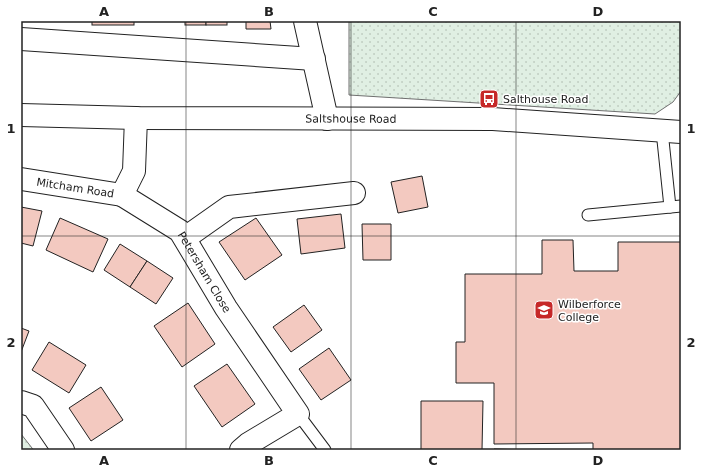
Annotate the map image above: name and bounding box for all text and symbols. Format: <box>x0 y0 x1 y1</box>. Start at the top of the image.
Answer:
text: A <box>99 4 109 19</box>
text: B <box>264 4 274 19</box>
text: C <box>428 4 438 19</box>
text: D <box>593 4 604 19</box>
bus stop icon: Salthouse Road <box>478 88 500 110</box>
place label: Salthouse Road <box>503 93 588 106</box>
street label: Saltshouse Road <box>305 112 397 125</box>
text: 1 <box>6 121 16 136</box>
text: 1 <box>686 121 696 136</box>
street label: Mitcham Road <box>36 175 115 200</box>
street label: Petersham Close <box>175 229 234 315</box>
place label: Wilberforce College <box>558 298 621 324</box>
school or university icon: Wilberforce College <box>533 299 555 321</box>
text: 2 <box>6 335 16 350</box>
text: 2 <box>686 335 696 350</box>
text: A <box>99 453 109 468</box>
text: B <box>264 453 274 468</box>
text: C <box>428 453 438 468</box>
text: D <box>593 453 604 468</box>

